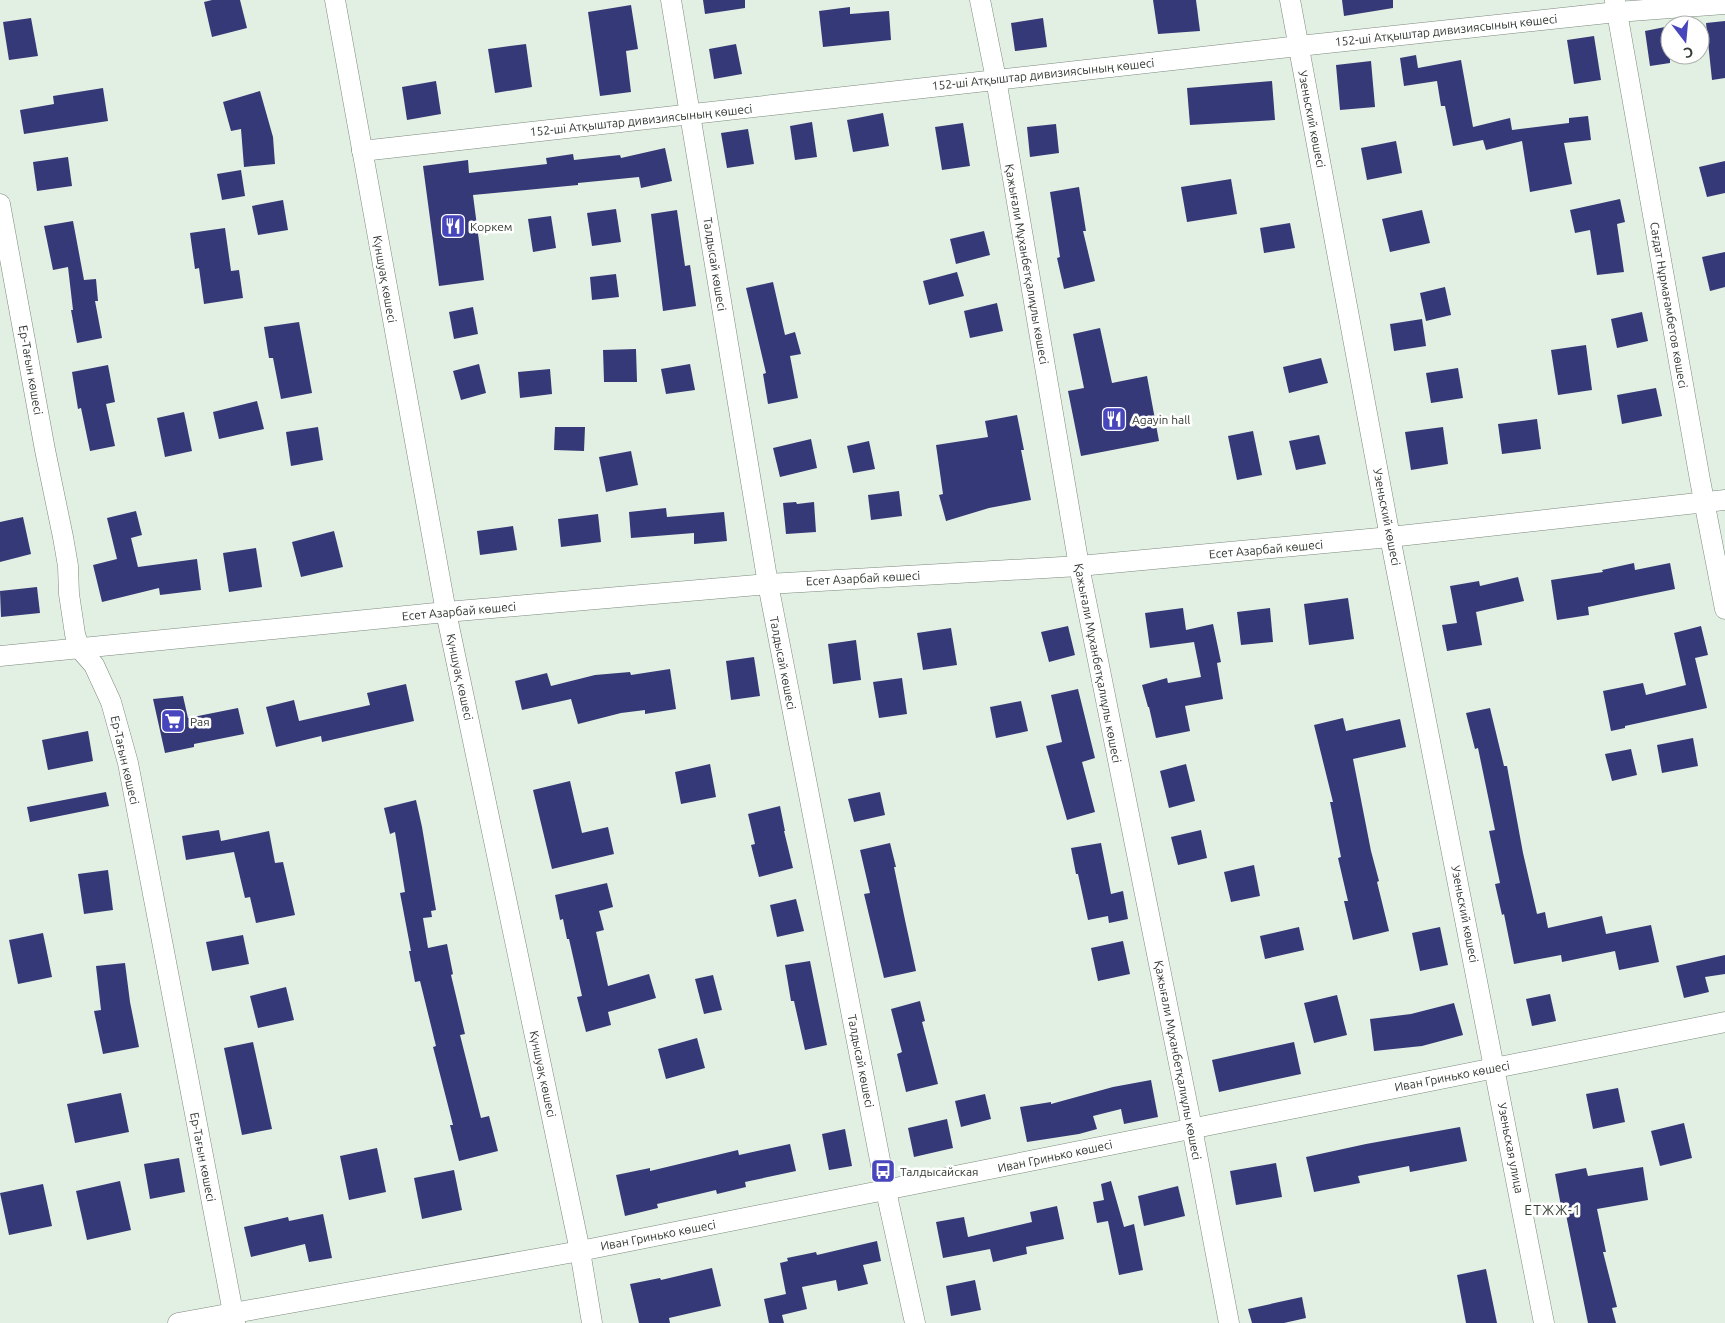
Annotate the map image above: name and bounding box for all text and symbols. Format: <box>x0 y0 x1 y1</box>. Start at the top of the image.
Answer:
street label: 152-ші Атқыштар дивизиясының көшесі <box>1334 12 1558 48</box>
north arrow <box>1660 15 1710 65</box>
text: С <box>1682 44 1695 61</box>
street label: 152-ші Атқыштар дивизиясының көшесі <box>931 56 1155 92</box>
street label: Узеньский көшесі <box>1296 69 1328 169</box>
street label: 152-ші Атқыштар дивизиясының көшесі <box>529 102 753 138</box>
street label: Қажығали Мұханбетқалиұлы көшесі <box>1003 163 1051 365</box>
restaurant icon: Коркем <box>440 213 466 239</box>
street label: Талдысай көшесі <box>701 216 729 312</box>
place label: Коркем <box>470 220 513 233</box>
street label: Сағдат Нұрмағамбетов көшесі <box>1648 221 1690 389</box>
street label: Күншуақ көшесі <box>371 234 399 324</box>
street label: Ер-Тағын көшесі <box>17 324 45 416</box>
restaurant icon: Agayin hall <box>1101 406 1127 432</box>
place label: Agayin hall <box>1132 413 1190 426</box>
street label: Узеньский көшесі <box>1371 467 1403 567</box>
street label: Есет Азарбай көшесі <box>1208 538 1324 560</box>
street label: Қажығали Мұханбетқалиұлы көшесі <box>1072 562 1124 764</box>
street label: Есет Азарбай көшесі <box>805 569 921 587</box>
street label: Есет Азарбай көшесі <box>401 600 517 622</box>
street label: Талдысай көшесі <box>768 615 798 711</box>
street label: Күншуақ көшесі <box>444 632 476 722</box>
supermarket icon: Рая <box>160 708 186 734</box>
street label: Ер-Тағын көшесі <box>108 714 142 806</box>
place label: Рая <box>190 715 210 728</box>
street label: Узеньский көшесі <box>1449 864 1481 964</box>
street label: Қажығали Мұханбетқалиұлы көшесі <box>1152 959 1204 1161</box>
street label: Талдысай көшесі <box>846 1013 876 1109</box>
street label: Күншуақ көшесі <box>527 1029 559 1119</box>
street label: Иван Гринько көшесі <box>1393 1058 1511 1094</box>
street label: Узеньская улица <box>1496 1101 1526 1195</box>
street label: Ер-Тағын көшесі <box>188 1111 218 1203</box>
street label: Иван Гринько көшесі <box>996 1137 1114 1175</box>
bus stop icon: Талдысайская <box>870 1158 896 1184</box>
place label: Талдысайская <box>900 1165 979 1178</box>
district label: ЕТЖЖ-1 <box>1524 1202 1582 1218</box>
street label: Иван Гринько көшесі <box>599 1217 717 1253</box>

